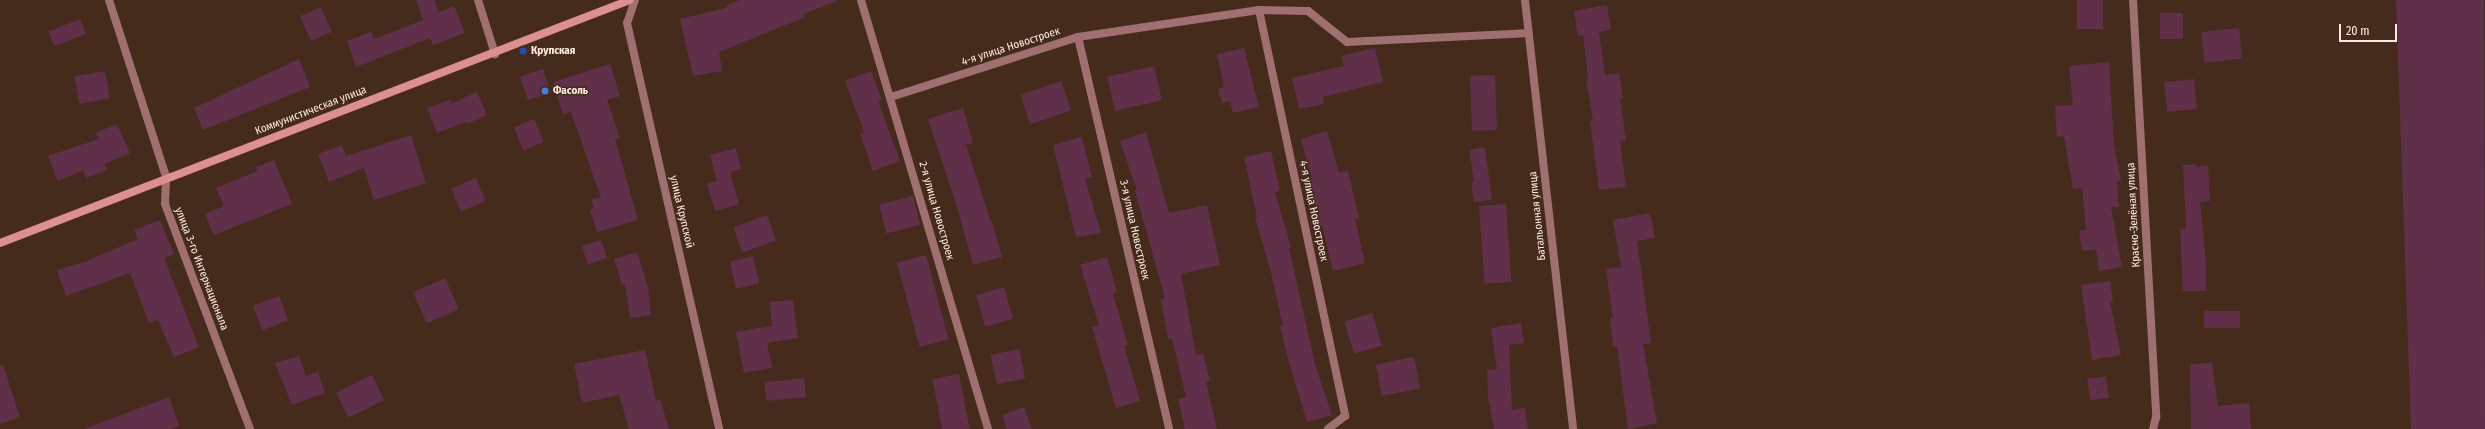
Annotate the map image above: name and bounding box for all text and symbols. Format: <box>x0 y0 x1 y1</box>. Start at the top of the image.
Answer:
scale bar <box>2341 16 2399 42</box>
text: 20 m <box>2346 24 2370 38</box>
street label: 4-я улица Новостроек <box>960 25 1062 69</box>
place label: Крупская <box>531 44 575 58</box>
marker: Крупская <box>518 46 528 56</box>
street label: Коммунистическая улица <box>253 84 369 138</box>
place label: Фасоль <box>553 84 588 98</box>
marker: Фасоль <box>540 86 550 96</box>
street label: 4-я улица Новостроек <box>1296 159 1330 263</box>
street label: 2-я улица Новостроек <box>916 160 956 262</box>
street label: Красно-Зелёная улица <box>2125 162 2143 268</box>
street label: Батальонная улица <box>1527 171 1549 261</box>
street label: улица Крупской <box>666 174 696 250</box>
street label: 3-я улица Новостроек <box>1116 179 1152 281</box>
street label: улица 3-го Интернационала <box>171 206 231 332</box>

